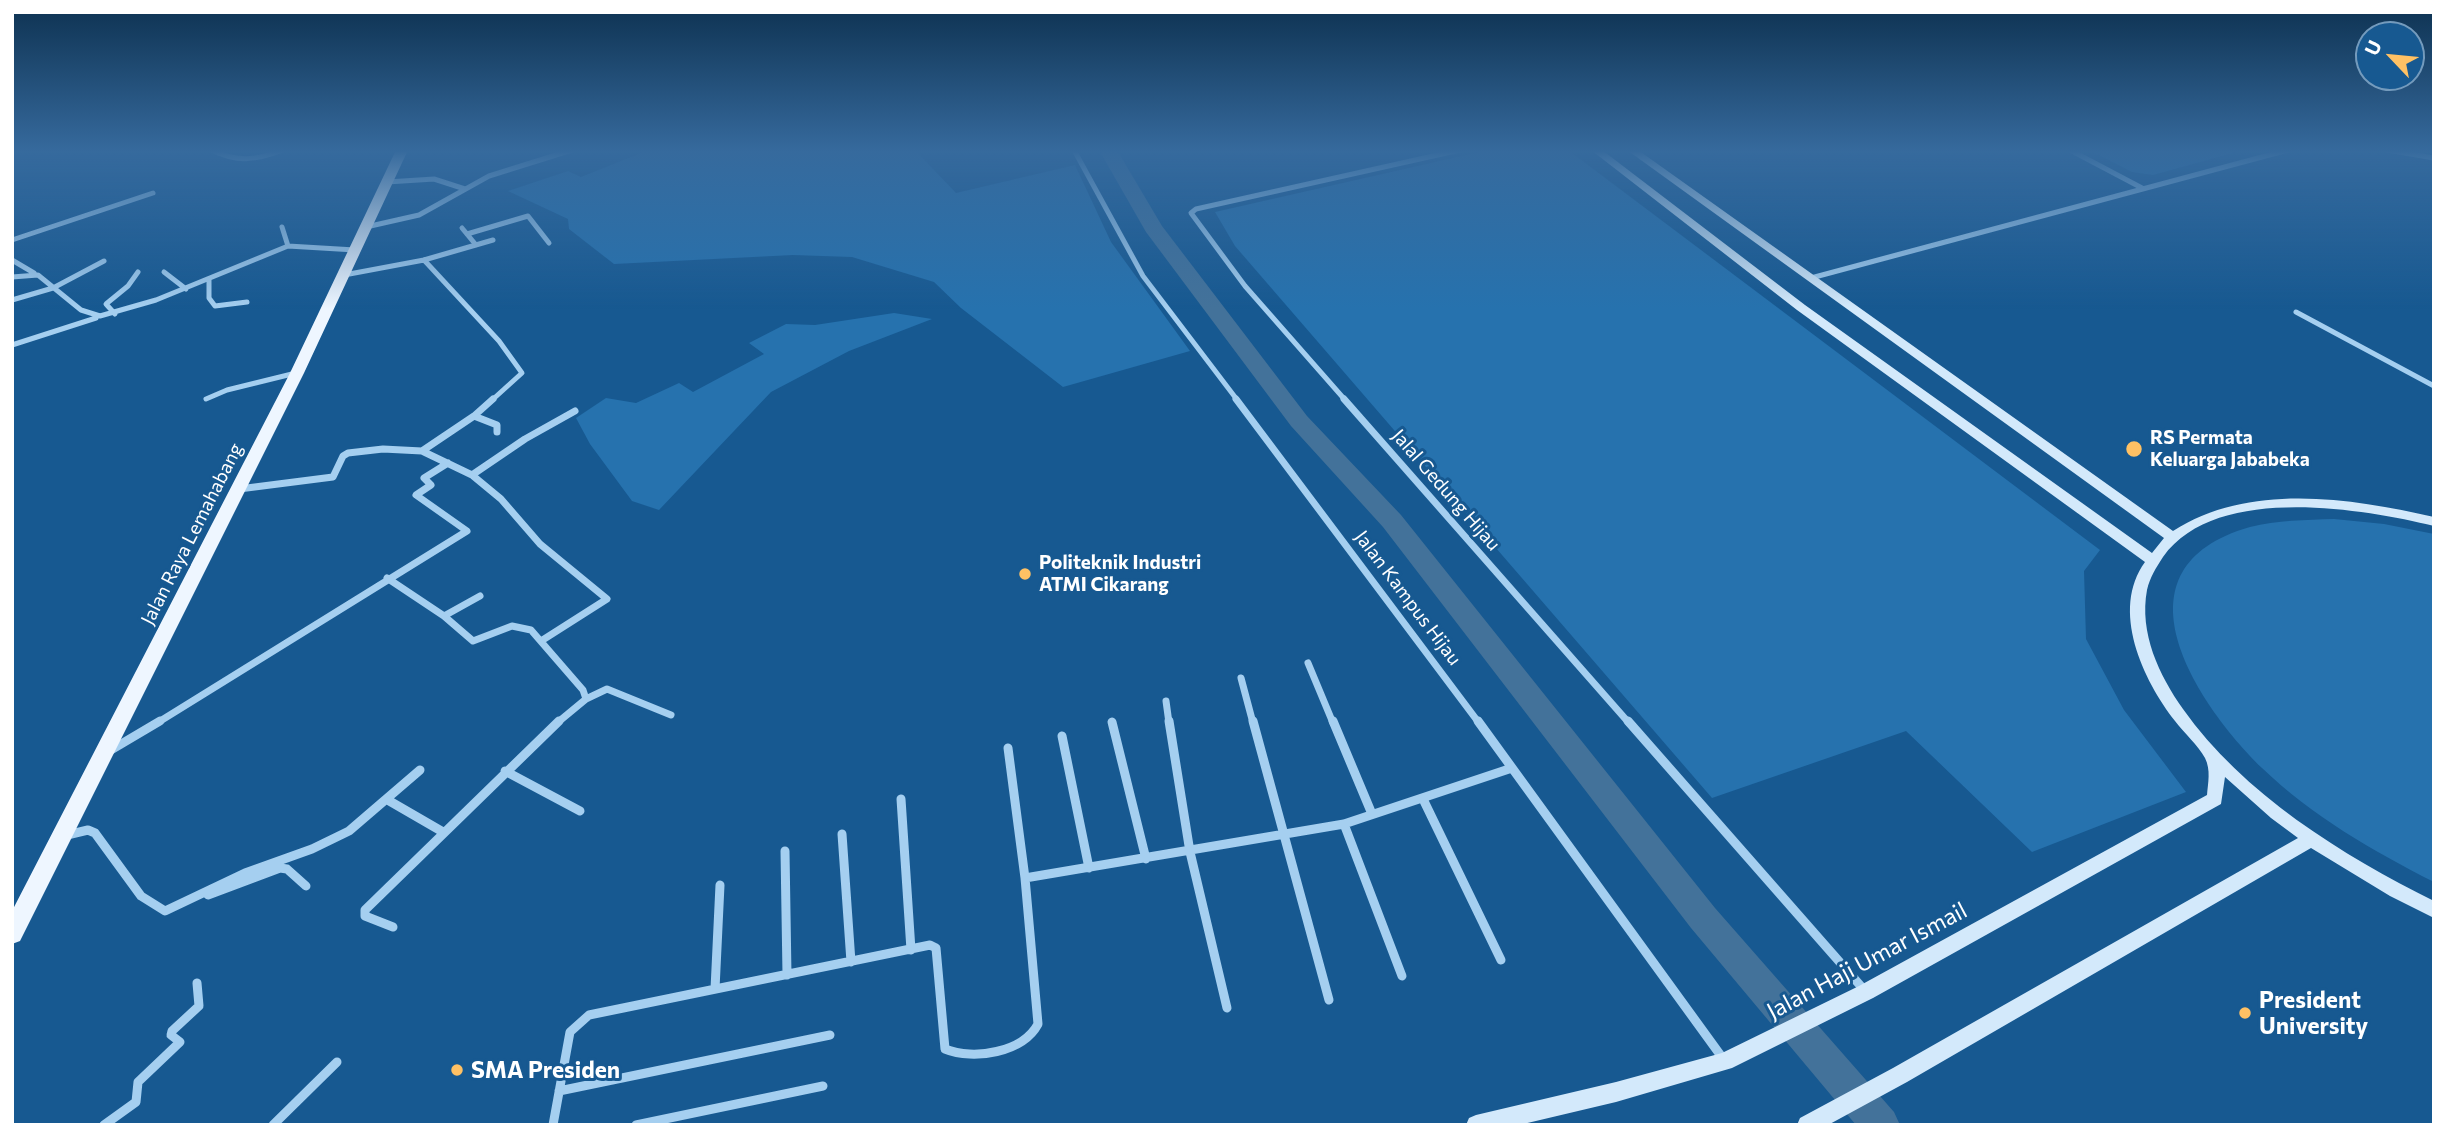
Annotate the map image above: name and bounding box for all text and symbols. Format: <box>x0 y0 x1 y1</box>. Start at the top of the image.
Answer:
north arrow <box>2355 21 2425 91</box>
text: U <box>2359 36 2386 59</box>
street label: Jalal Gedung Hijau <box>1387 425 1505 555</box>
place label: RS Permata Keluarga Jababeka <box>2150 427 2310 471</box>
street label: Jalan Raya Lemahabang <box>136 439 248 629</box>
marker: RS Permata Keluarga Jababeka <box>2124 439 2144 459</box>
street label: Jalan Kampus Hijau <box>1350 526 1466 670</box>
place label: Politeknik Industri ATMI Cikarang <box>1039 552 1201 596</box>
marker: Politeknik Industri ATMI Cikarang <box>1017 566 1033 582</box>
street label: Jalan Haji Umar Ismail <box>1762 897 1972 1025</box>
place label: President University <box>2259 986 2368 1040</box>
marker: President University <box>2237 1005 2253 1021</box>
place label: SMA Presiden <box>471 1056 620 1084</box>
marker: SMA Presiden <box>449 1062 465 1078</box>

